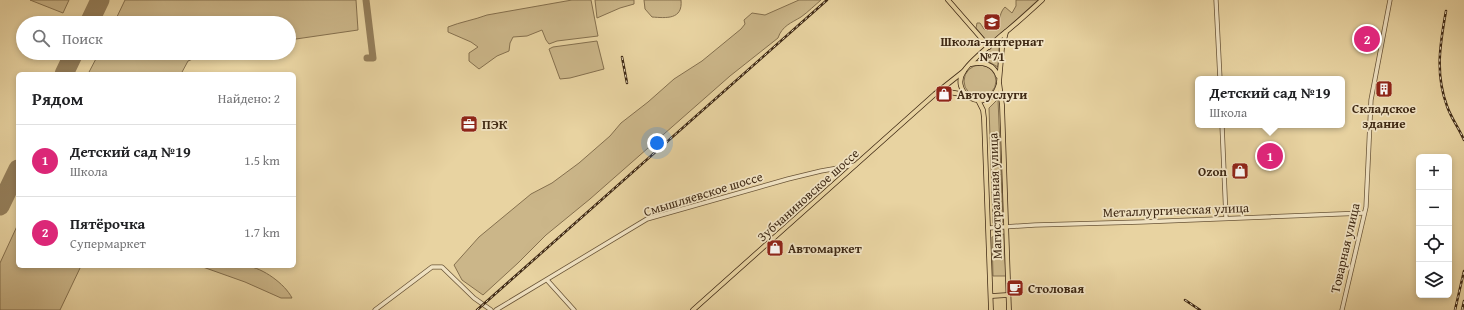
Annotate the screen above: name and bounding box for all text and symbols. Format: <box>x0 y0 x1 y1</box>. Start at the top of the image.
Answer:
school or university icon: Школа-интернат №71 <box>982 12 1002 32</box>
search box <box>16 16 296 60</box>
pin: 2 <box>1354 24 1380 54</box>
icon: search <box>30 27 52 49</box>
text: Поиск <box>62 28 103 49</box>
place label: Школа-интернат №71 <box>940 32 1044 66</box>
popup <box>1195 76 1345 128</box>
building icon: Складское здание <box>1374 79 1394 99</box>
text: Детский сад №19 <box>1210 82 1330 103</box>
shop icon: Автоуслуги <box>934 84 954 104</box>
place label: Автоуслуги <box>957 85 1027 104</box>
text: Рядом <box>32 86 83 111</box>
text: Найдено: 2 <box>218 89 280 108</box>
place label: Складское здание <box>1352 99 1416 133</box>
text: Школа <box>1210 103 1247 122</box>
office icon: ПЭК <box>459 114 479 134</box>
place label: ПЭК <box>482 115 508 134</box>
street label: Магистральная улица <box>983 132 1007 260</box>
your location <box>647 133 667 153</box>
text: Детский сад №19 <box>70 141 191 162</box>
pin: 1 <box>1257 141 1283 171</box>
street label: Зубчаниновское шоссе <box>753 144 863 246</box>
text: 1 <box>42 151 48 170</box>
text: 1.5 km <box>244 151 280 170</box>
map controls <box>1416 154 1452 298</box>
button: + <box>1416 154 1452 190</box>
shop icon: Ozon <box>1230 161 1250 181</box>
text: Школа <box>70 162 108 181</box>
place label: Ozon <box>1198 162 1227 181</box>
street label: Смышляевское шоссе <box>641 167 765 221</box>
button: − <box>1416 190 1452 226</box>
street label: Металлургическая улица <box>1103 198 1250 222</box>
street label: Товарная улица <box>1325 200 1365 295</box>
text: Пятёрочка <box>70 213 145 234</box>
text: 2 <box>42 223 48 242</box>
text: 1.7 km <box>244 223 280 242</box>
button: locate <box>1416 226 1452 262</box>
text: Супермаркет <box>70 234 146 253</box>
shop icon: Автомаркет <box>765 238 785 258</box>
place label: Автомаркет <box>788 239 862 258</box>
button: layers <box>1416 262 1452 298</box>
cafe icon: Столовая <box>1005 278 1025 298</box>
place label: Столовая <box>1028 279 1084 298</box>

